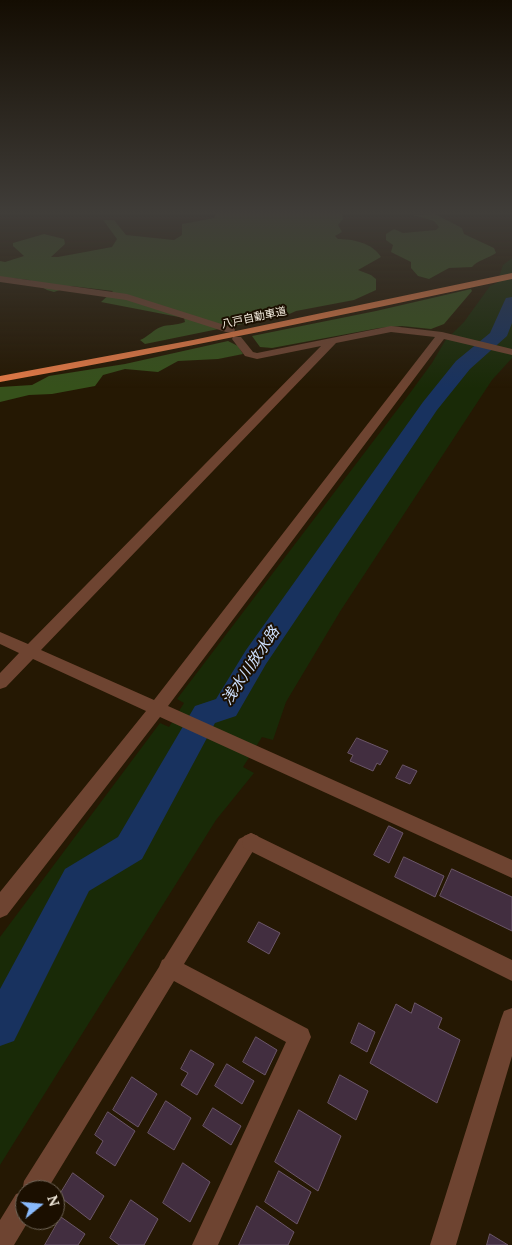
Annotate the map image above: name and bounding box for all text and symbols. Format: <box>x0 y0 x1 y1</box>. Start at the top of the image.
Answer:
street label: 八戸自動車道 <box>220 305 288 331</box>
water label: 浅水川放水路 <box>218 624 284 708</box>
north arrow <box>15 1180 65 1230</box>
text: N <box>43 1193 64 1209</box>

